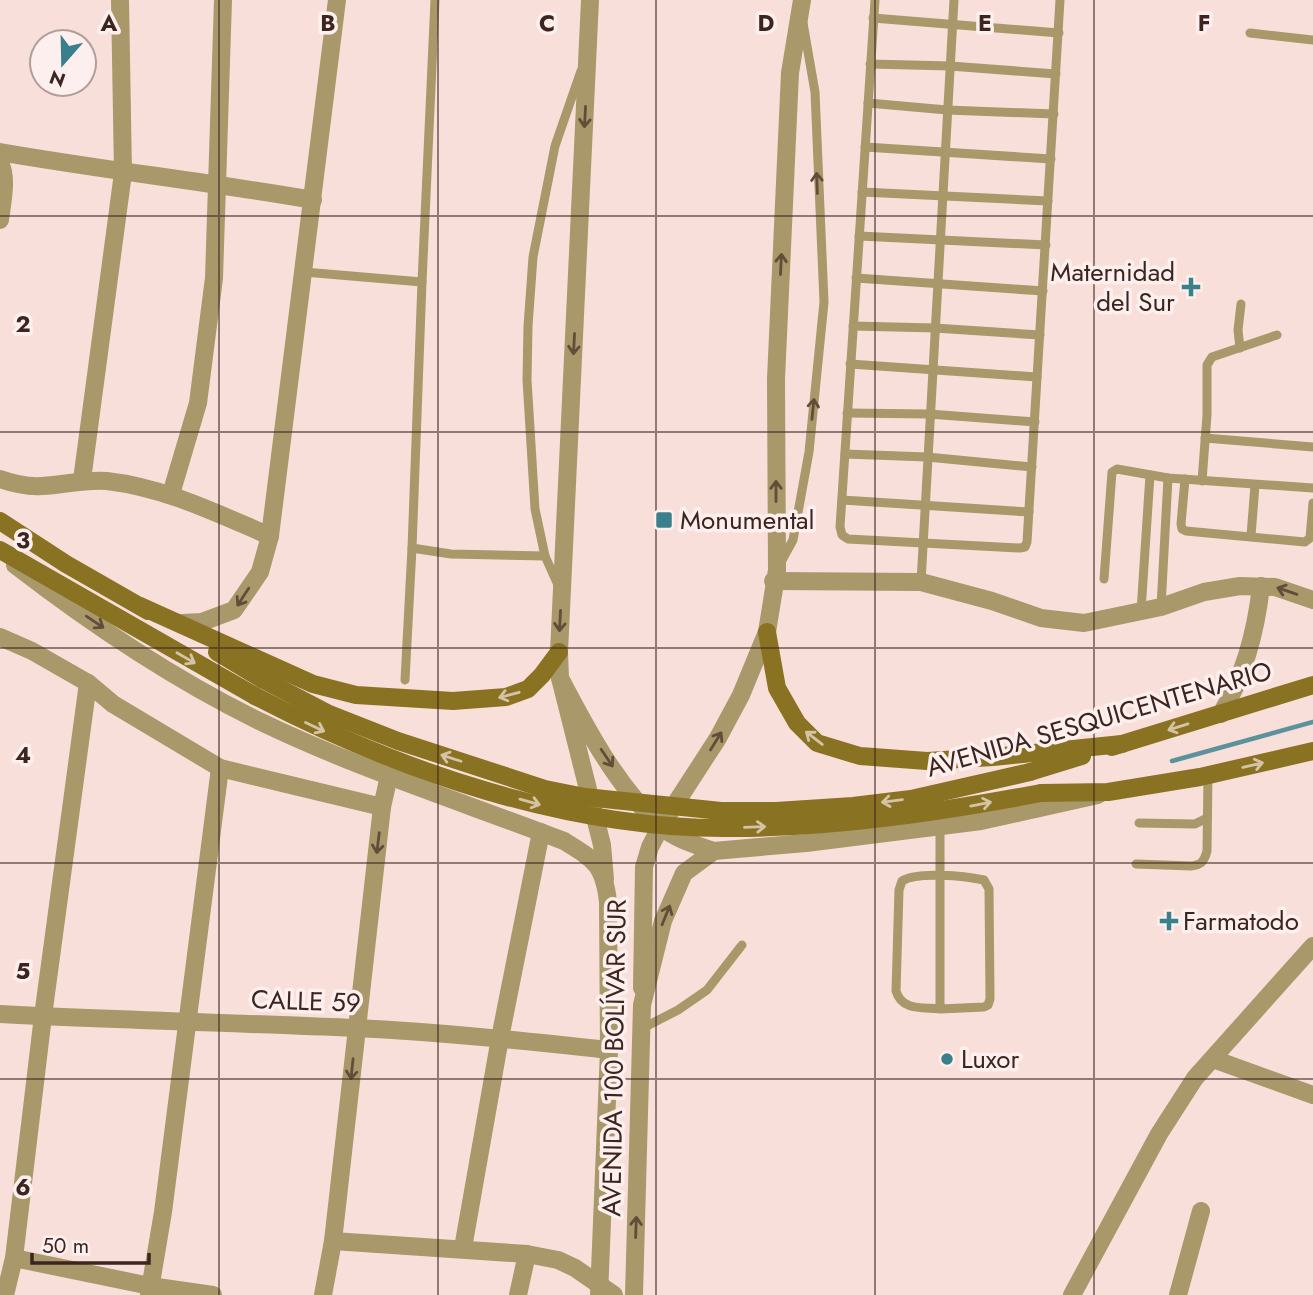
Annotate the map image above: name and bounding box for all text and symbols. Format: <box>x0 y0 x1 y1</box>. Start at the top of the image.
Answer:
text: A <box>100 6 118 40</box>
text: B <box>320 6 336 40</box>
text: C <box>539 6 555 40</box>
text: D <box>758 6 775 40</box>
text: E <box>978 6 992 40</box>
text: F <box>1198 6 1210 40</box>
north arrow <box>28 28 98 98</box>
text: N <box>46 63 69 94</box>
one-way arrow <box>578 105 591 128</box>
one-way arrow <box>811 171 824 194</box>
one-way arrow <box>775 252 788 275</box>
place label: Maternidad del Sur <box>1050 253 1175 321</box>
marker: Maternidad del Sur <box>1181 277 1201 297</box>
text: 2 <box>15 307 31 341</box>
one-way arrow <box>567 333 580 355</box>
one-way arrow <box>807 399 820 421</box>
one-way arrow <box>769 480 783 503</box>
place label: Monumental <box>680 501 815 539</box>
marker: Monumental <box>654 510 674 530</box>
text: 3 <box>16 523 30 557</box>
one-way arrow <box>1277 584 1299 596</box>
one-way arrow <box>236 587 250 607</box>
one-way arrow <box>554 609 567 632</box>
one-way arrow <box>84 615 104 629</box>
one-way arrow <box>176 651 196 665</box>
street label: AVENIDA SESQUICENTENARIO <box>922 651 1276 787</box>
one-way arrow <box>498 689 521 702</box>
one-way arrow <box>304 721 325 734</box>
one-way arrow <box>1167 721 1189 734</box>
one-way arrow <box>806 730 824 745</box>
one-way arrow <box>709 732 723 752</box>
text: 4 <box>15 738 31 772</box>
one-way arrow <box>600 748 614 767</box>
one-way arrow <box>440 751 462 763</box>
one-way arrow <box>1241 757 1264 771</box>
one-way arrow <box>881 794 904 807</box>
one-way arrow <box>518 796 541 809</box>
one-way arrow <box>969 797 992 810</box>
one-way arrow <box>743 821 766 834</box>
one-way arrow <box>372 831 385 854</box>
street label: AVENIDA 100 BOLÍVAR SUR <box>592 899 636 1217</box>
place label: Farmatodo <box>1183 902 1299 940</box>
one-way arrow <box>660 905 673 927</box>
marker: Farmatodo <box>1161 913 1177 929</box>
text: 5 <box>16 954 30 988</box>
street label: CALLE 59 <box>251 980 361 1022</box>
place label: Luxor <box>961 1040 1020 1078</box>
marker: Luxor <box>939 1051 955 1067</box>
one-way arrow <box>345 1057 358 1080</box>
text: 6 <box>15 1170 31 1204</box>
one-way arrow <box>629 1216 643 1239</box>
scale bar <box>32 1222 149 1266</box>
text: 50 m <box>42 1231 89 1261</box>

